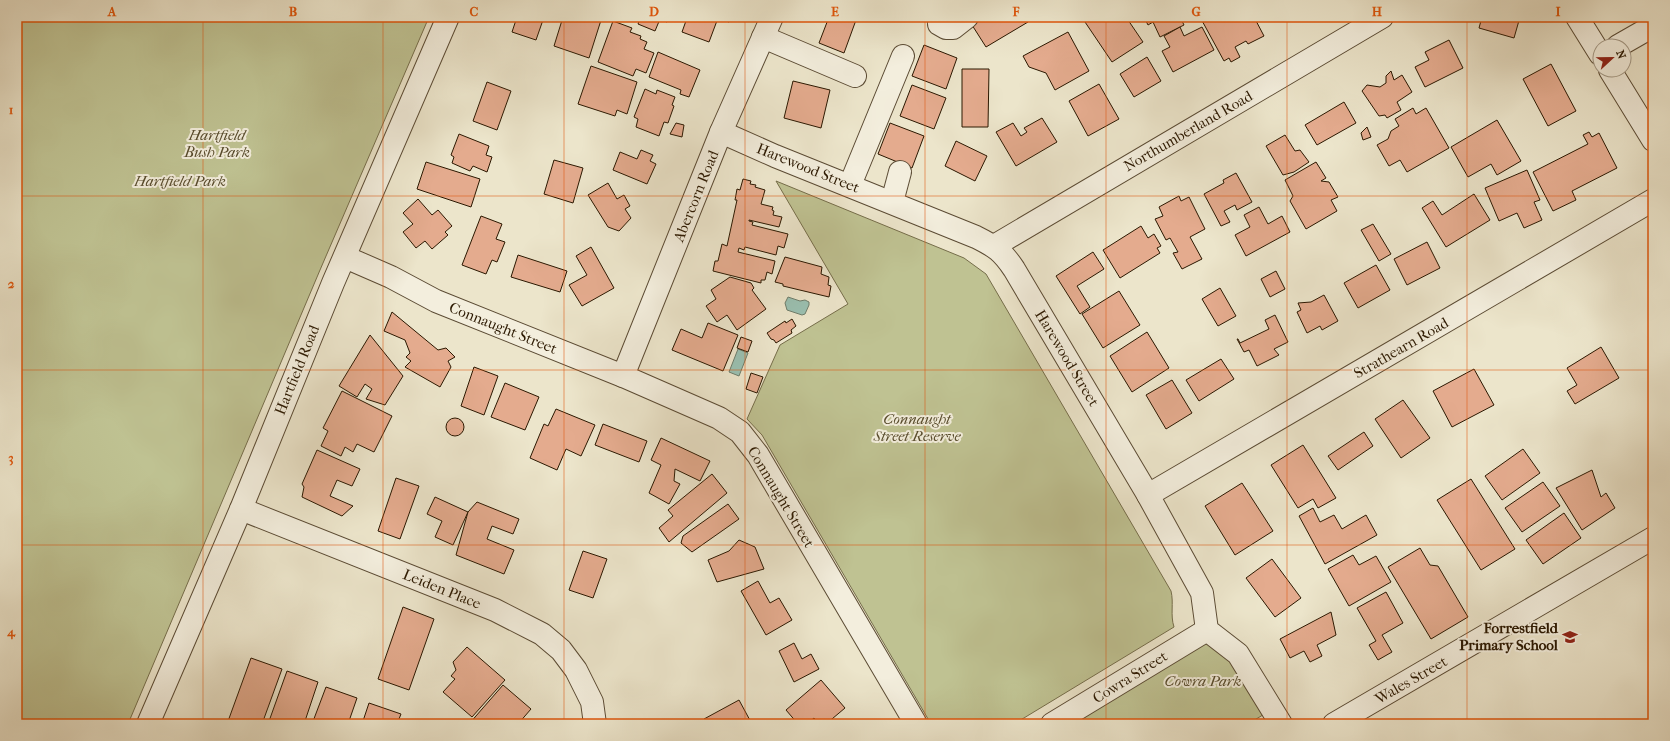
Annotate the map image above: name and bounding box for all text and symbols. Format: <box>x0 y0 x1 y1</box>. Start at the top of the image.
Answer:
text: A <box>107 4 117 19</box>
text: B <box>289 4 298 19</box>
text: C <box>470 4 479 19</box>
text: D <box>649 4 659 19</box>
text: E <box>831 4 839 19</box>
text: F <box>1012 4 1020 19</box>
text: G <box>1191 4 1201 19</box>
text: H <box>1372 4 1383 19</box>
text: I <box>1555 4 1561 19</box>
north arrow <box>1592 38 1632 78</box>
text: N <box>1613 48 1629 61</box>
street label: Northumberland Road <box>1120 86 1256 175</box>
text: 1 <box>9 102 14 117</box>
park label: Hartfield Bush Park <box>183 126 250 161</box>
street label: Harewood Street <box>754 139 863 197</box>
street label: Abercorn Road <box>669 147 723 245</box>
park label: Hartfield Park <box>133 172 226 190</box>
text: 2 <box>8 276 15 291</box>
street label: Connaught Street <box>446 298 560 358</box>
street label: Harewood Street <box>1031 306 1103 410</box>
street label: Strathearn Road <box>1351 313 1452 382</box>
street label: Hartfield Road <box>271 322 323 417</box>
park label: Connaught Street Reserve <box>872 410 961 445</box>
street label: Connaught Street <box>744 443 819 551</box>
text: 3 <box>8 450 14 466</box>
street label: Leiden Place <box>400 565 484 613</box>
place label: Forrestfield Primary School <box>1459 619 1559 654</box>
text: 4 <box>6 624 16 640</box>
school or university icon: Forrestfield Primary School <box>1561 628 1579 646</box>
street label: Cowra Street <box>1089 647 1171 707</box>
street label: Wales Street <box>1371 652 1451 708</box>
park label: Cowra Park <box>1165 672 1242 690</box>

